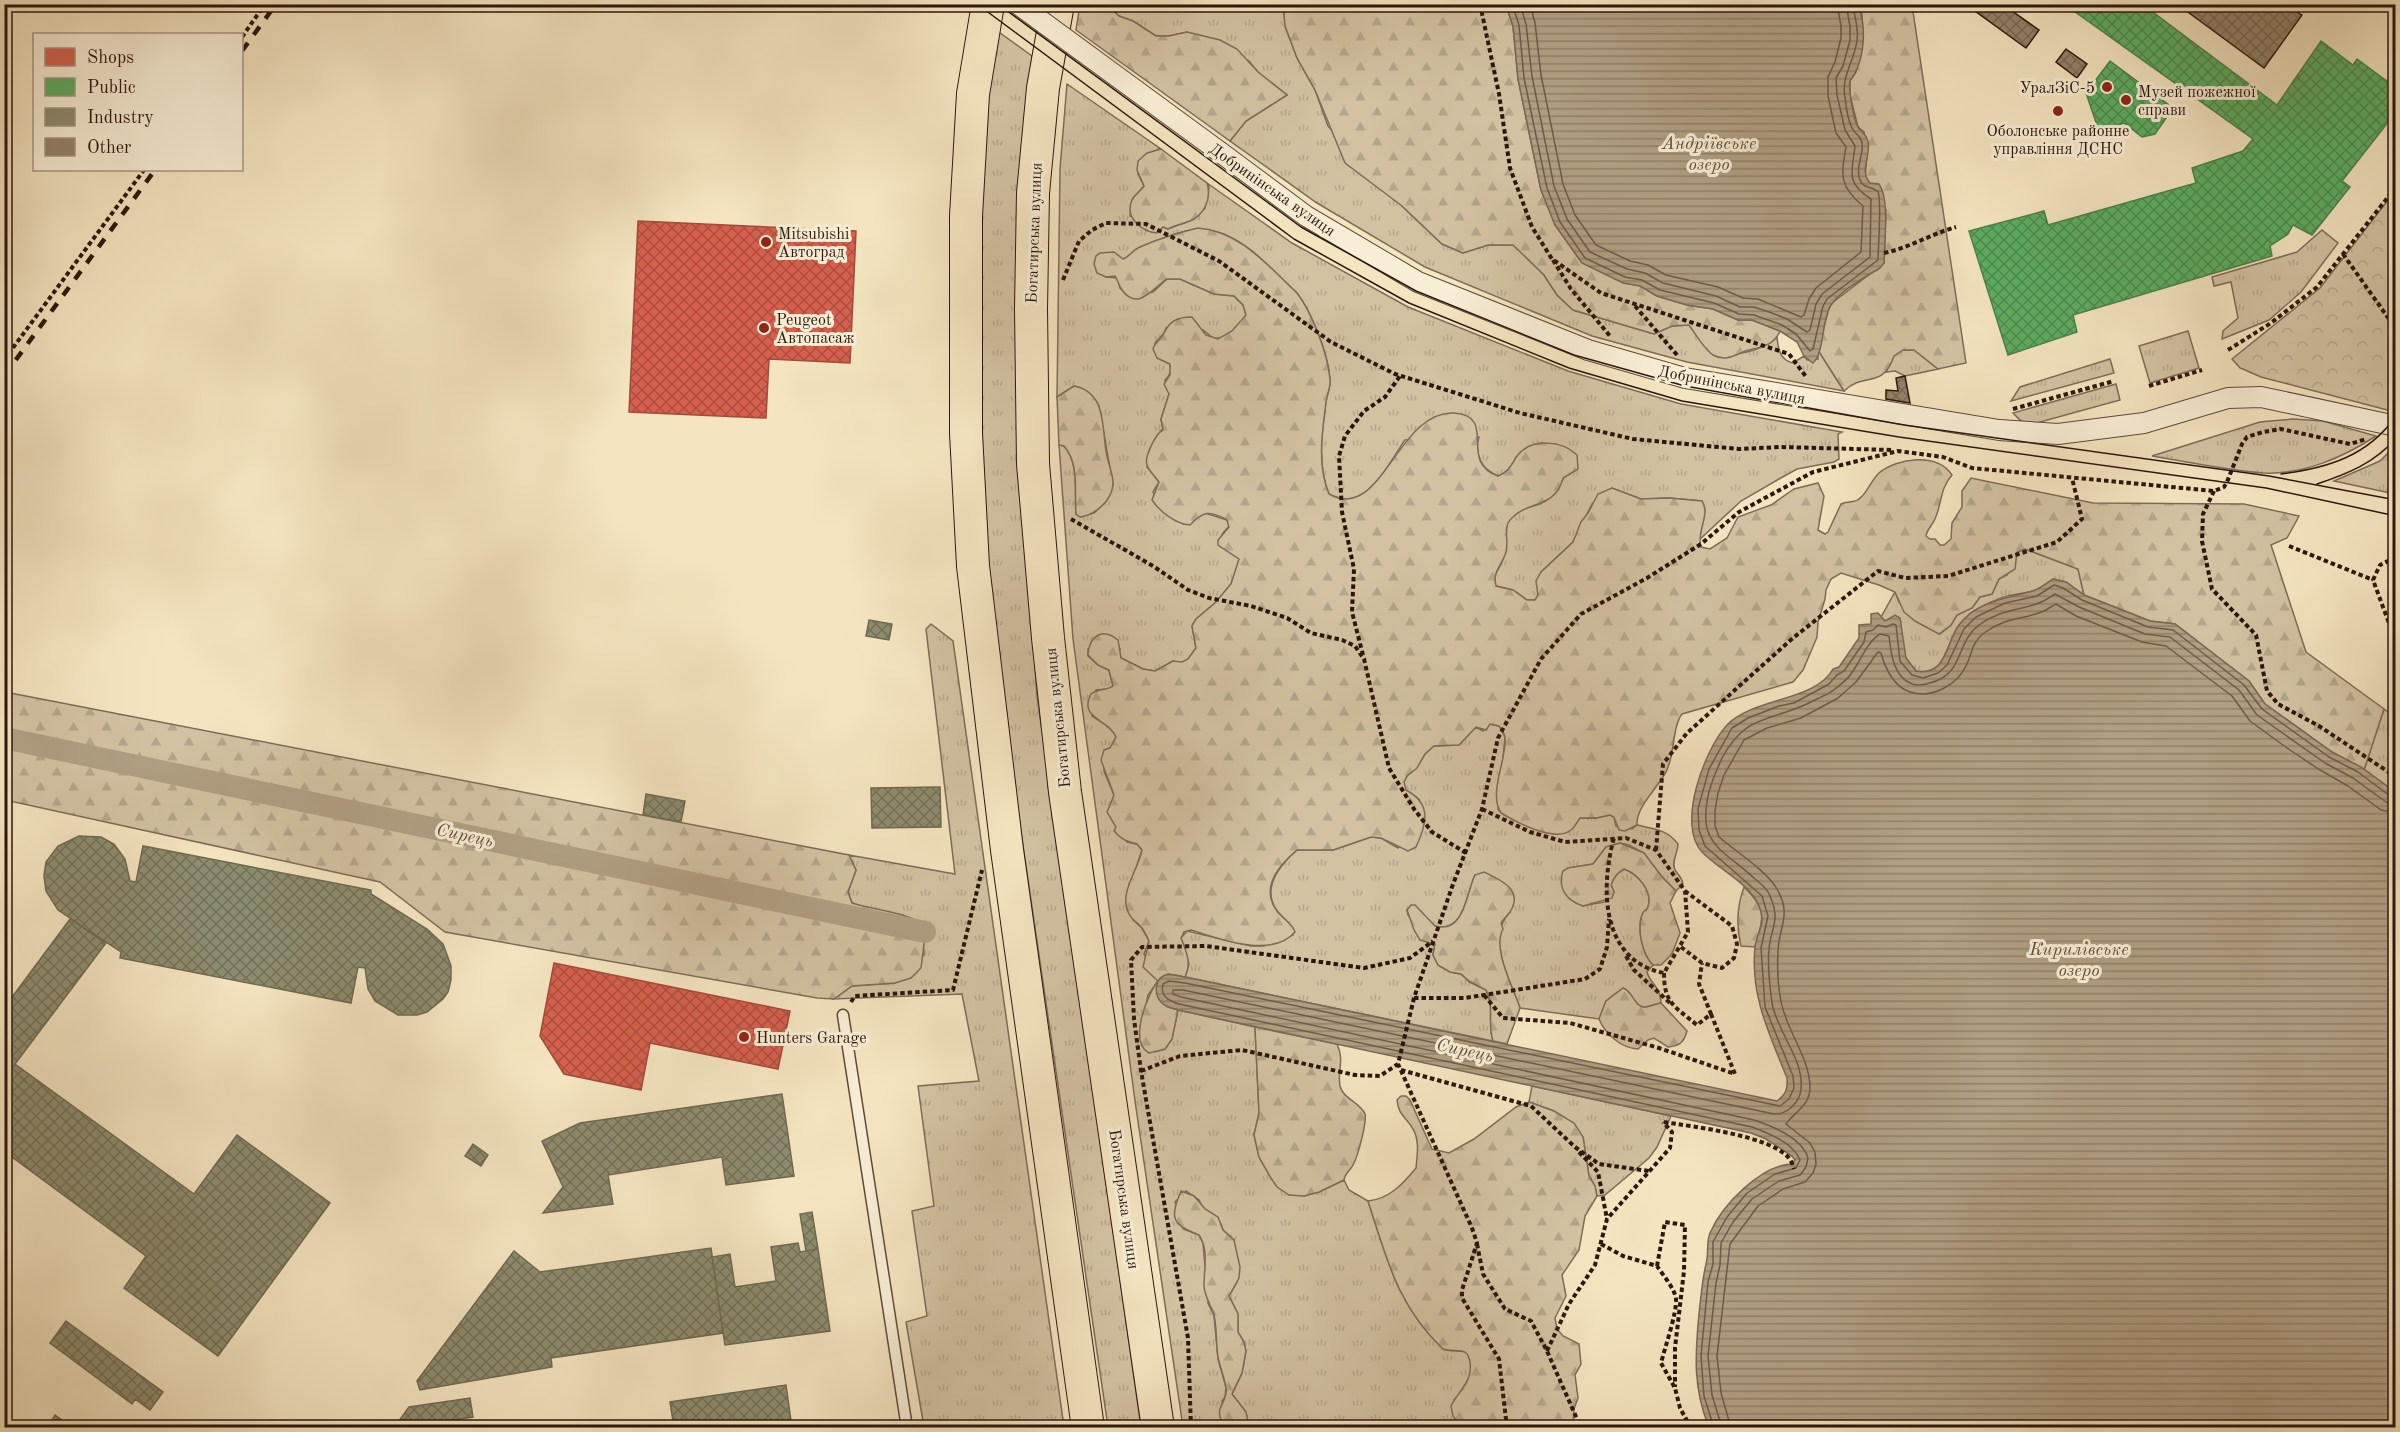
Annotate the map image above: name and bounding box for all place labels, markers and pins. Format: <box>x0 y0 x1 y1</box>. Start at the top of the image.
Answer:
marker: УралЗіС-5 <box>2100 80 2114 94</box>
place label: УралЗіС-5 <box>2020 81 2095 97</box>
place label: Музей пожежної справи <box>2138 85 2256 119</box>
marker: Музей пожежної справи <box>2119 93 2133 107</box>
marker: Оболонське районне управління ДСНС <box>2051 104 2065 118</box>
place label: Оболонське районне управління ДСНС <box>1987 124 2129 158</box>
place label: Mitsubishi Автоград <box>778 227 849 261</box>
marker: Mitsubishi Автоград <box>759 235 773 249</box>
place label: Peugeot Автопасаж <box>776 313 855 347</box>
marker: Peugeot Автопасаж <box>757 321 771 335</box>
marker: Hunters Garage <box>737 1030 751 1044</box>
place label: Hunters Garage <box>756 1031 867 1047</box>

